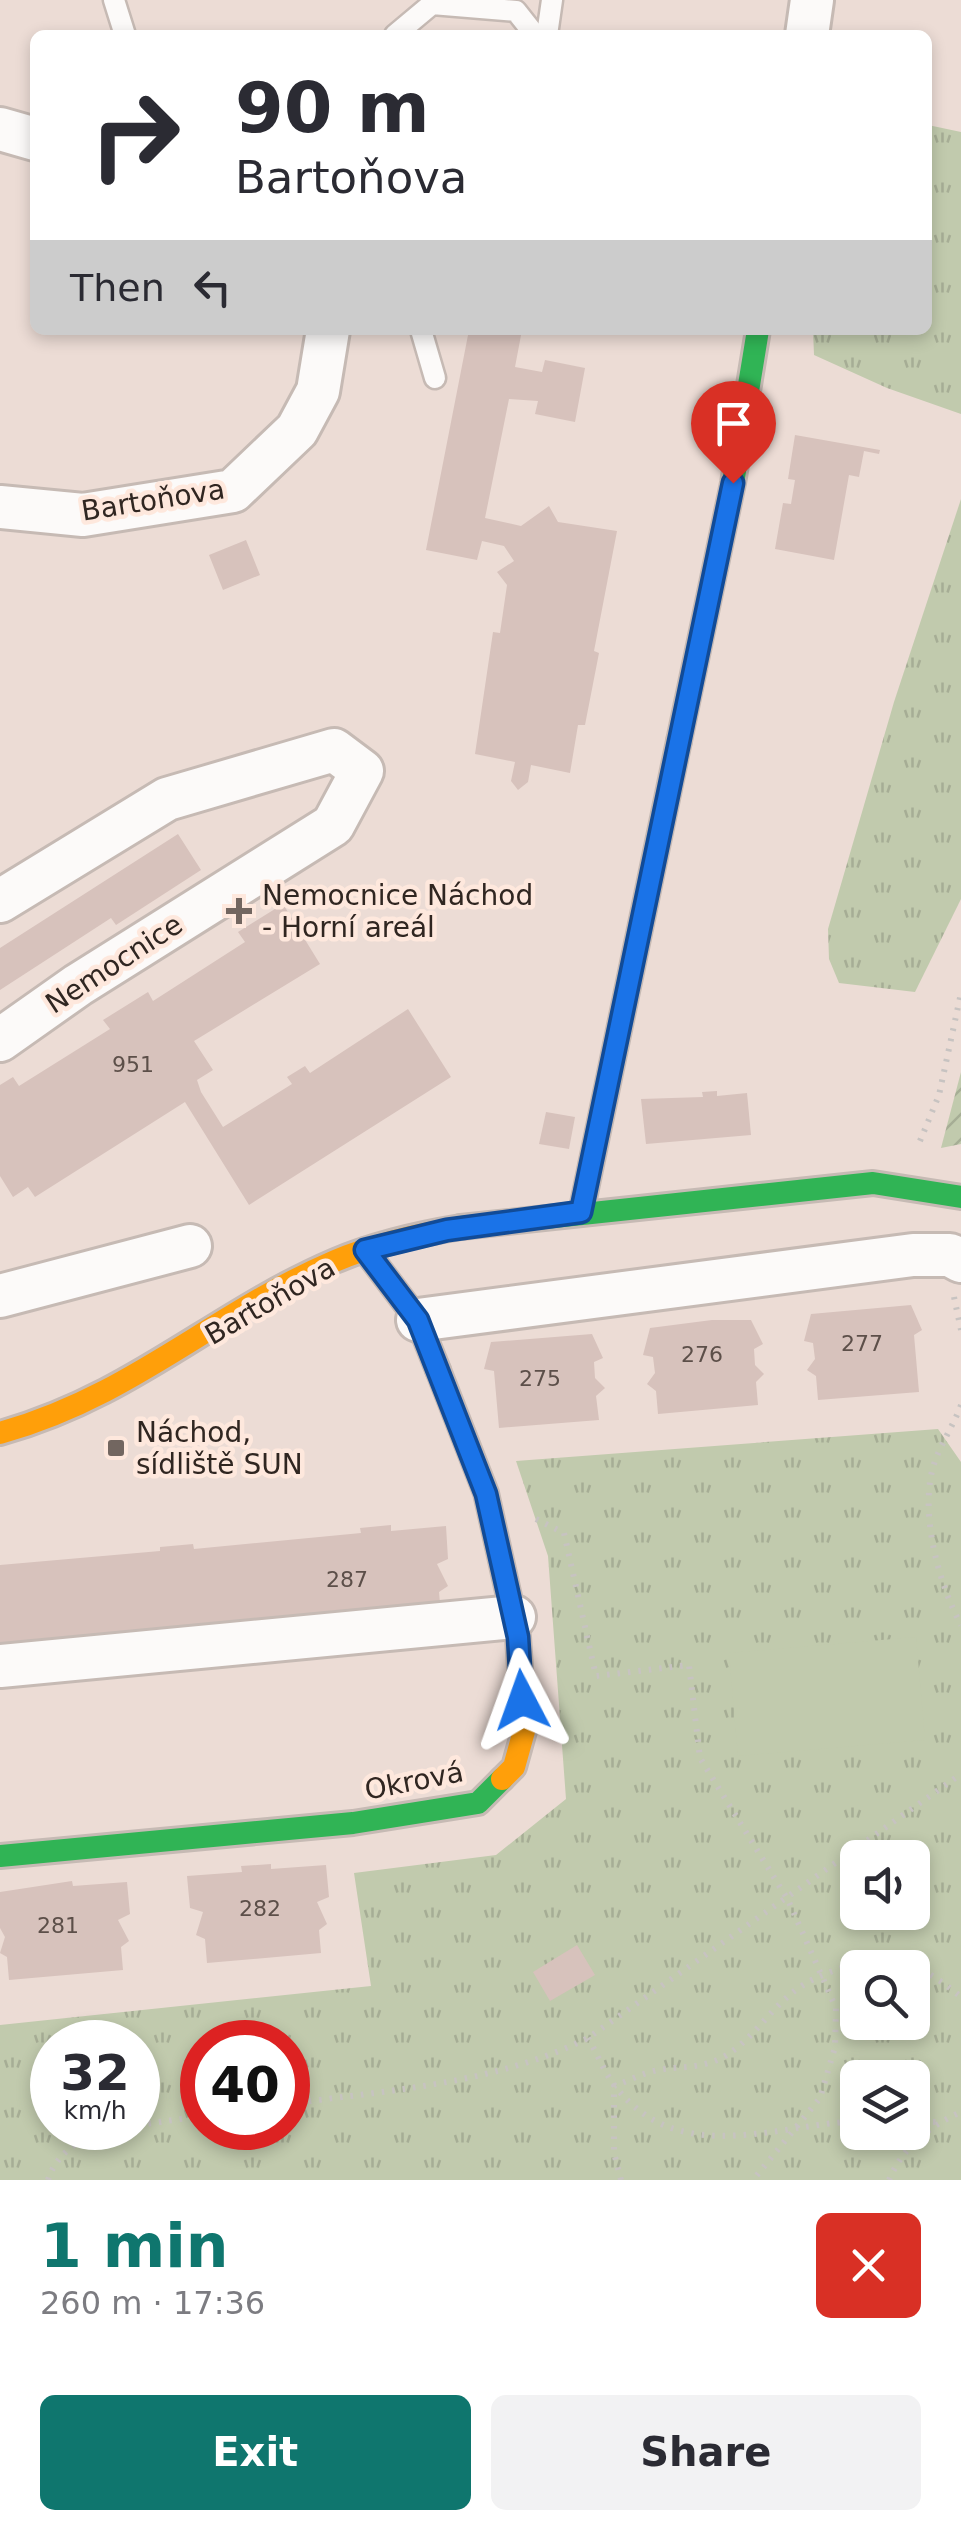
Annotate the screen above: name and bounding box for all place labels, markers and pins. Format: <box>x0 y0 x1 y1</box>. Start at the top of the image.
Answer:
pin <box>691 381 776 484</box>
place label: Nemocnice Náchod - Horní areál <box>262 879 533 944</box>
marker: Nemocnice Náchod - Horní areál <box>226 898 252 924</box>
place label: Náchod, sídliště SUN <box>136 1416 303 1481</box>
marker: Náchod, sídliště SUN <box>105 1437 127 1459</box>

